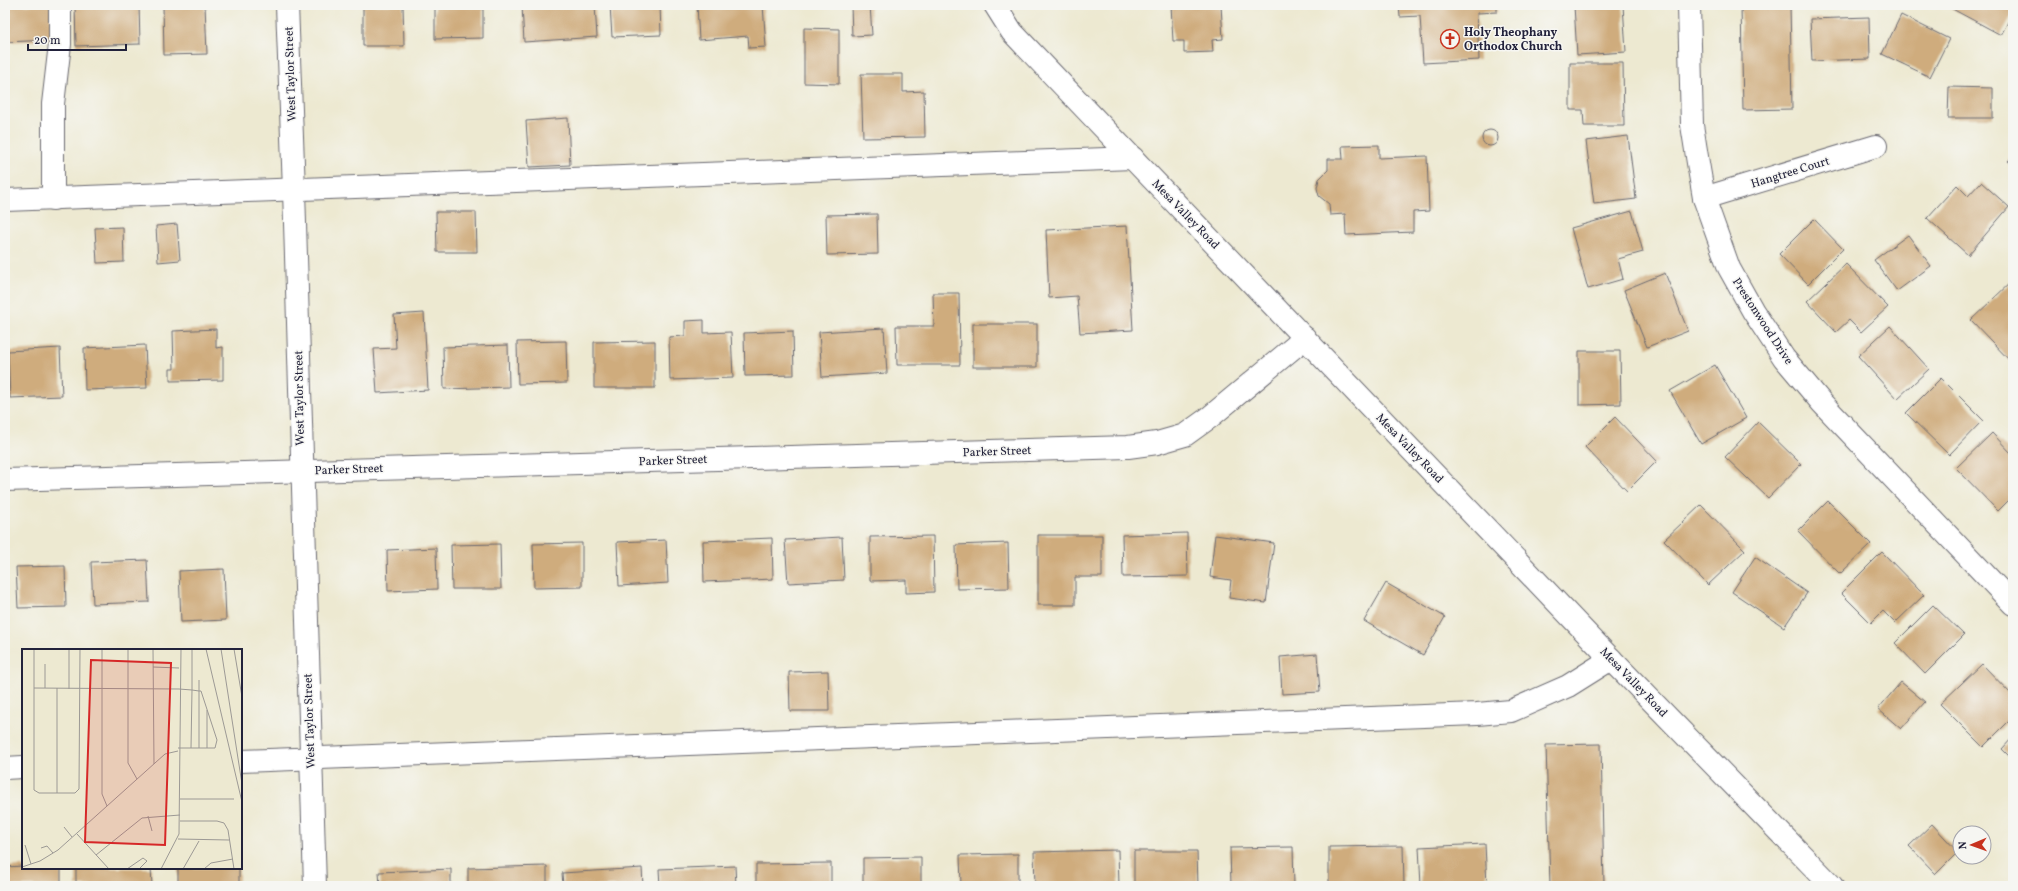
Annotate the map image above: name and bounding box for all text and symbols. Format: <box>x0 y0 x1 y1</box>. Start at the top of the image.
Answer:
place label: Holy Theophany Orthodox Church <box>1464 25 1563 55</box>
scale bar <box>28 26 126 52</box>
street label: West Taylor Street <box>281 26 301 122</box>
church icon: Holy Theophany Orthodox Church <box>1439 28 1461 50</box>
text: 20 m <box>34 33 61 49</box>
street label: Hangtree Court <box>1749 153 1832 193</box>
street label: Mesa Valley Road <box>1148 176 1223 253</box>
street label: Prestonwood Drive <box>1728 275 1796 368</box>
street label: West Taylor Street <box>291 350 309 446</box>
street label: Mesa Valley Road <box>1372 410 1447 487</box>
street label: Parker Street <box>962 443 1032 461</box>
street label: Parker Street <box>638 452 708 470</box>
street label: Parker Street <box>314 461 384 479</box>
street label: Mesa Valley Road <box>1596 644 1671 721</box>
inset map <box>22 649 242 869</box>
street label: West Taylor Street <box>300 673 320 769</box>
north arrow <box>1952 825 1992 865</box>
text: N <box>1956 841 1971 850</box>

